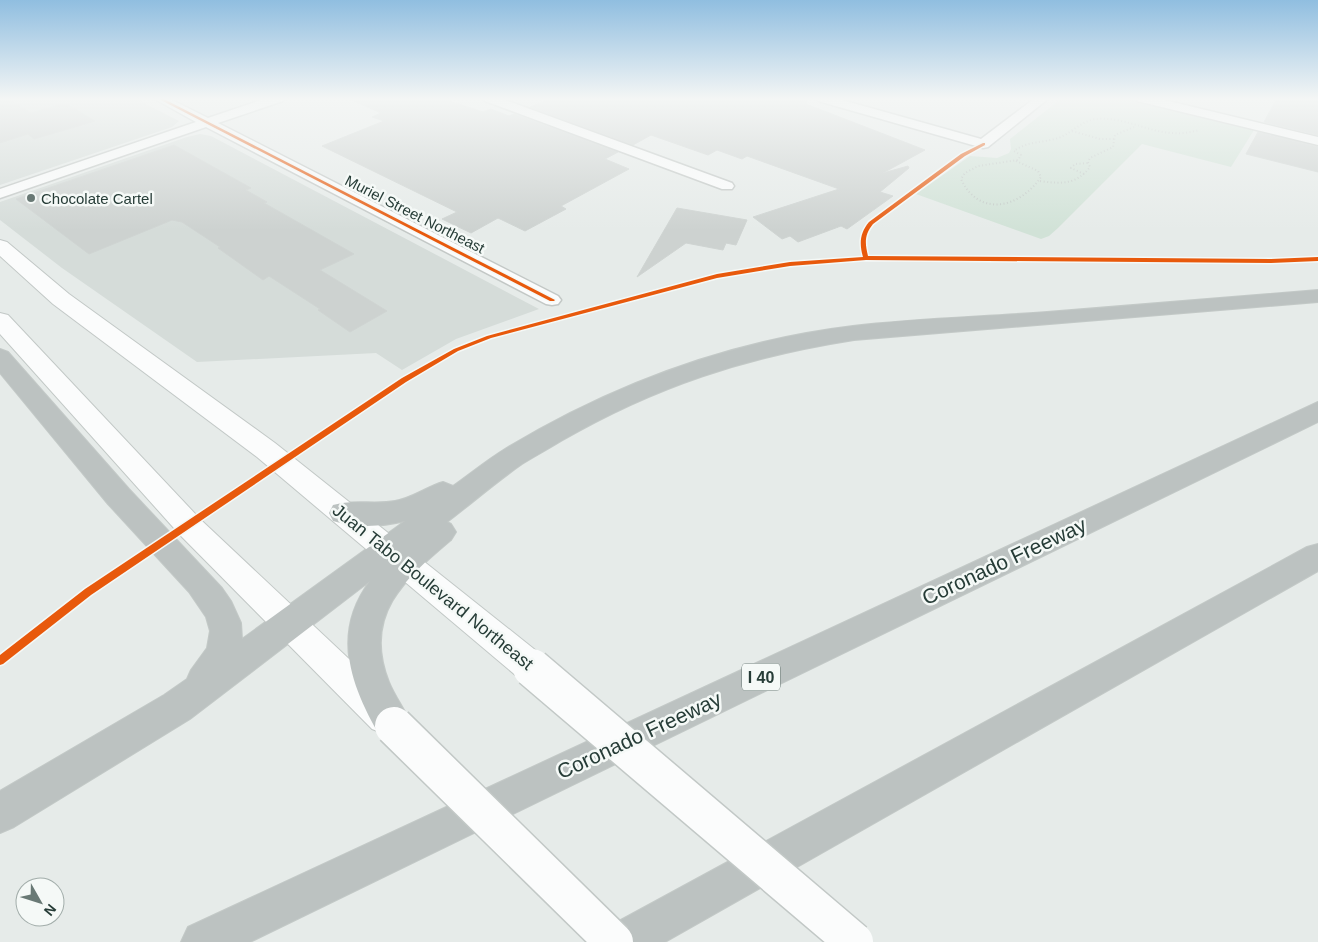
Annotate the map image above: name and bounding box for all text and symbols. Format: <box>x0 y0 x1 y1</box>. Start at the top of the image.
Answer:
street label: Muriel Street Northeast <box>342 171 488 257</box>
place label: Chocolate Cartel <box>41 190 153 207</box>
marker: Chocolate Cartel <box>25 192 37 204</box>
street label: Juan Tabo Boulevard Northeast <box>329 500 537 674</box>
street label: Coronado Freeway <box>918 513 1090 609</box>
road number: I 40 <box>742 664 780 690</box>
street label: Coronado Freeway <box>553 687 725 783</box>
north arrow <box>15 877 65 927</box>
text: N <box>41 901 60 919</box>

